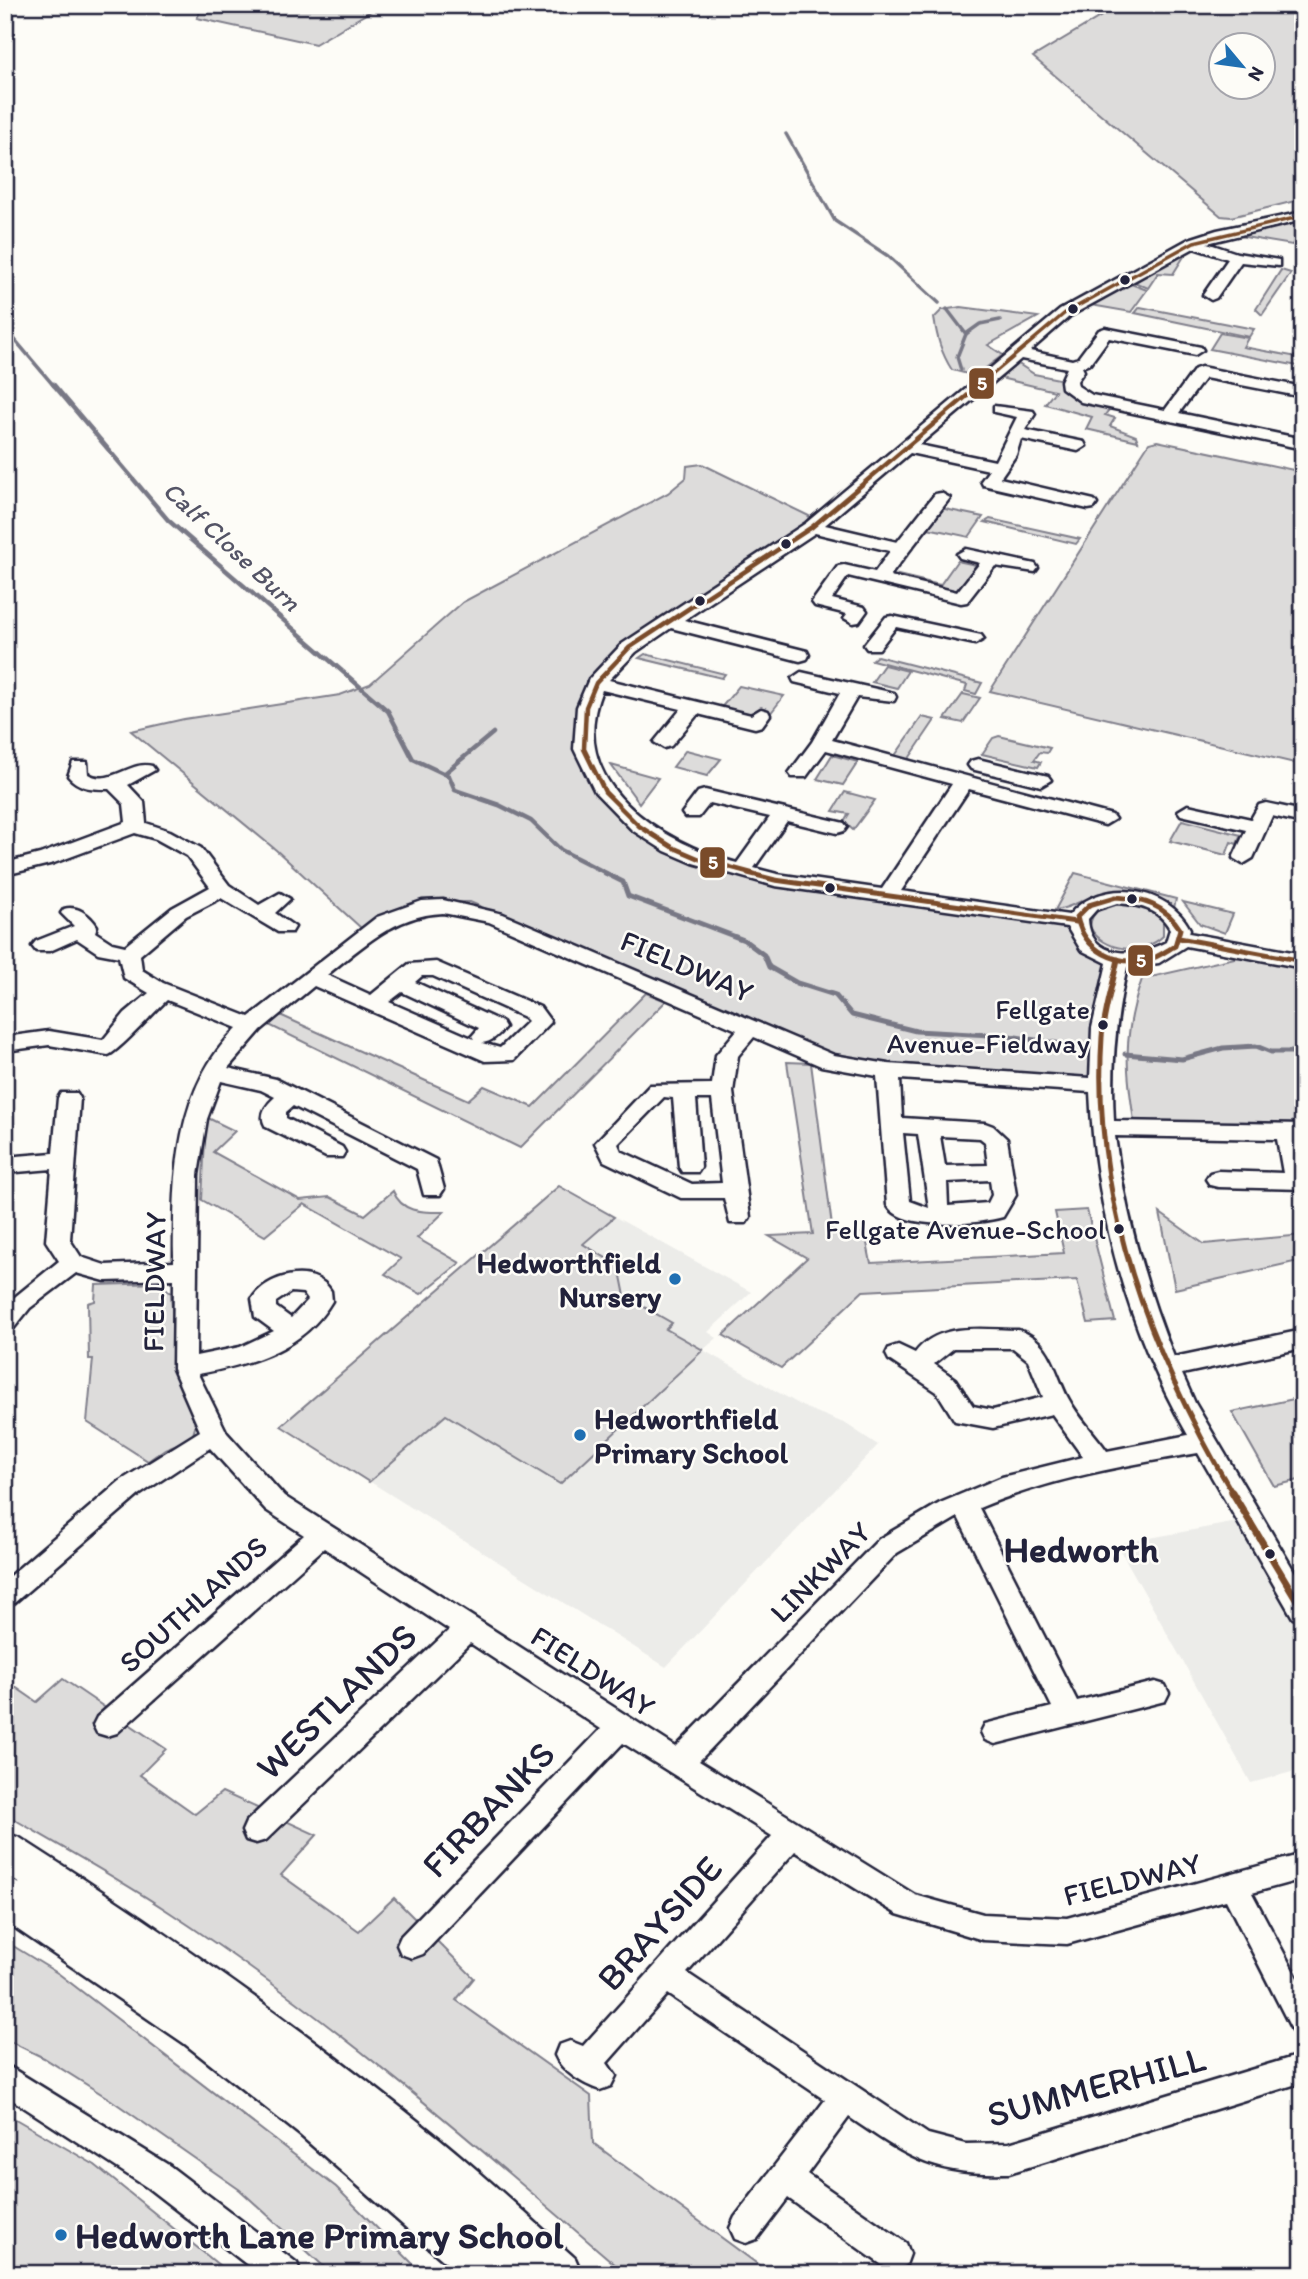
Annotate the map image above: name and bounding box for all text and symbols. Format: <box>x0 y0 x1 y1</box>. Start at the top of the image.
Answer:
north arrow <box>1206 32 1276 102</box>
text: N <box>1243 63 1270 85</box>
unlabelled marker <box>1118 273 1132 287</box>
unlabelled marker <box>1066 302 1080 316</box>
line badge: 5 <box>968 367 995 400</box>
text: 5 <box>977 372 987 395</box>
water label: Calf Close Burn <box>157 474 308 618</box>
unlabelled marker <box>779 537 793 551</box>
unlabelled marker <box>693 594 707 608</box>
line badge: 5 <box>699 846 726 879</box>
text: 5 <box>708 851 718 874</box>
unlabelled marker <box>823 881 837 895</box>
unlabelled marker <box>1125 892 1139 906</box>
street label: FIELDWAY <box>615 922 759 1010</box>
line badge: 5 <box>1127 944 1154 977</box>
text: 5 <box>1136 949 1146 972</box>
place label: Fellgate Avenue-Fieldway <box>887 992 1090 1060</box>
marker: Fellgate Avenue-Fieldway <box>1096 1018 1110 1032</box>
street label: FIELDWAY <box>134 1212 174 1352</box>
place label: Fellgate Avenue-School <box>825 1212 1106 1246</box>
marker: Fellgate Avenue-School <box>1112 1222 1126 1236</box>
place label: Hedworthfield Nursery <box>477 1244 662 1315</box>
marker: Hedworthfield Nursery <box>667 1271 683 1287</box>
place label: Hedworthfield Primary School <box>594 1400 788 1471</box>
marker: Hedworthfield Primary School <box>572 1427 588 1443</box>
street label: LINKWAY <box>762 1514 878 1630</box>
district label: Hedworth <box>1003 1527 1159 1571</box>
street label: SOUTHLANDS <box>111 1528 275 1680</box>
unlabelled marker <box>1263 1547 1277 1561</box>
street label: WESTLANDS <box>247 1614 425 1788</box>
street label: FIELDWAY <box>524 1617 662 1725</box>
street label: FIRBANKS <box>412 1732 564 1886</box>
street label: FIELDWAY <box>1059 1844 1205 1914</box>
street label: BRAYSIDE <box>587 1847 731 1999</box>
street label: SUMMERHILL <box>982 2036 1210 2136</box>
place label: Hedworth Lane Primary School <box>75 2213 564 2257</box>
marker: Hedworth Lane Primary School <box>53 2227 69 2243</box>

